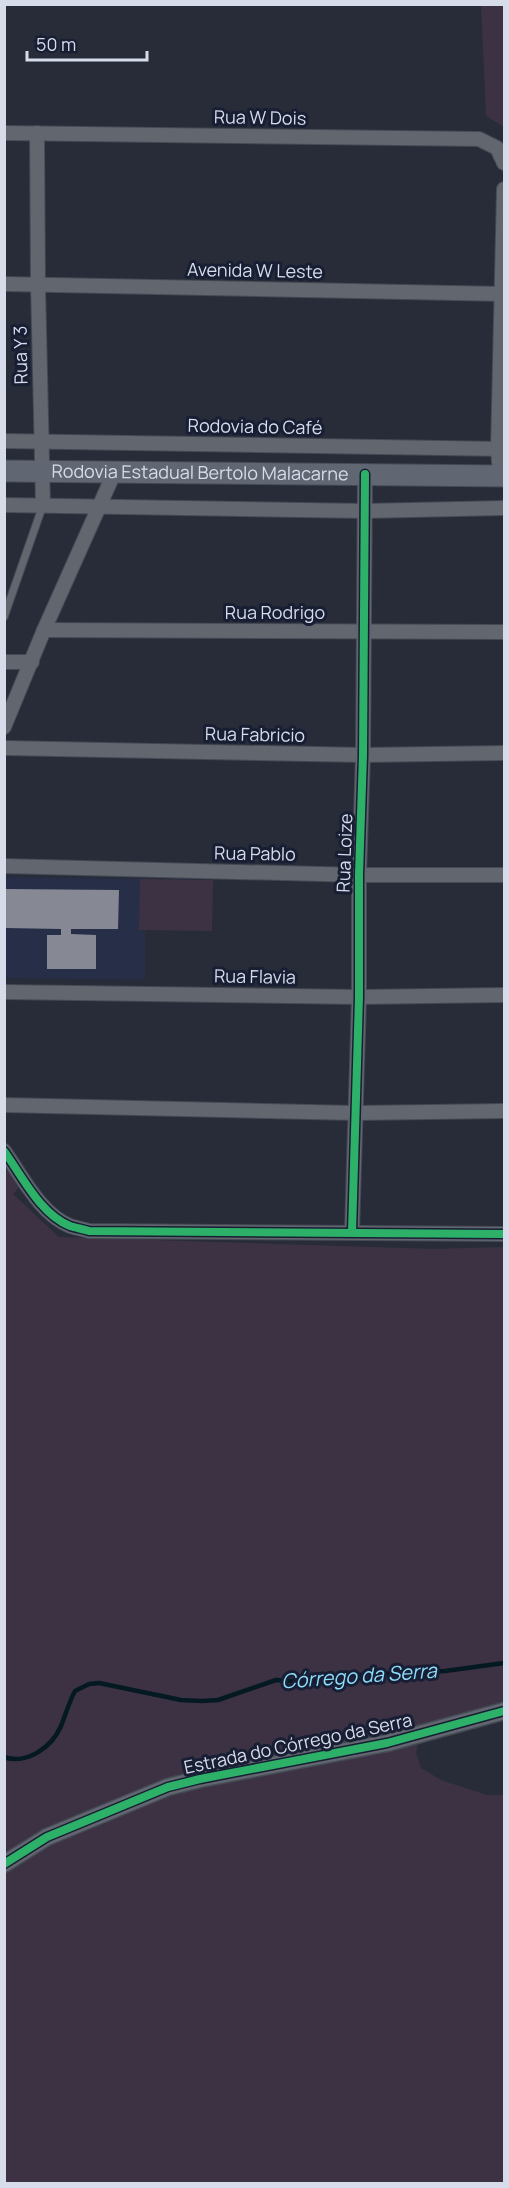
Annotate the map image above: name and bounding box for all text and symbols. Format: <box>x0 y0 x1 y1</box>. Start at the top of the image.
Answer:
scale bar <box>27 24 147 62</box>
text: 50 m <box>36 32 76 56</box>
street label: Rua W Dois <box>214 104 306 130</box>
street label: Avenida W Leste <box>187 257 323 283</box>
street label: Rua Y 3 <box>7 326 33 384</box>
street label: Rodovia do Café <box>188 413 323 439</box>
street label: Rodovia Estadual Bertolo Malacarne <box>51 458 349 485</box>
street label: Rua Rodrigo <box>225 600 325 624</box>
street label: Rua Fabricio <box>205 721 305 747</box>
street label: Rua Loize <box>331 813 357 893</box>
street label: Rua Pablo <box>214 840 296 866</box>
street label: Rua Flavia <box>214 963 296 989</box>
water label: Córrego da Serra <box>280 1657 439 1694</box>
street label: Estrada do Córrego da Serra <box>182 1707 414 1779</box>

